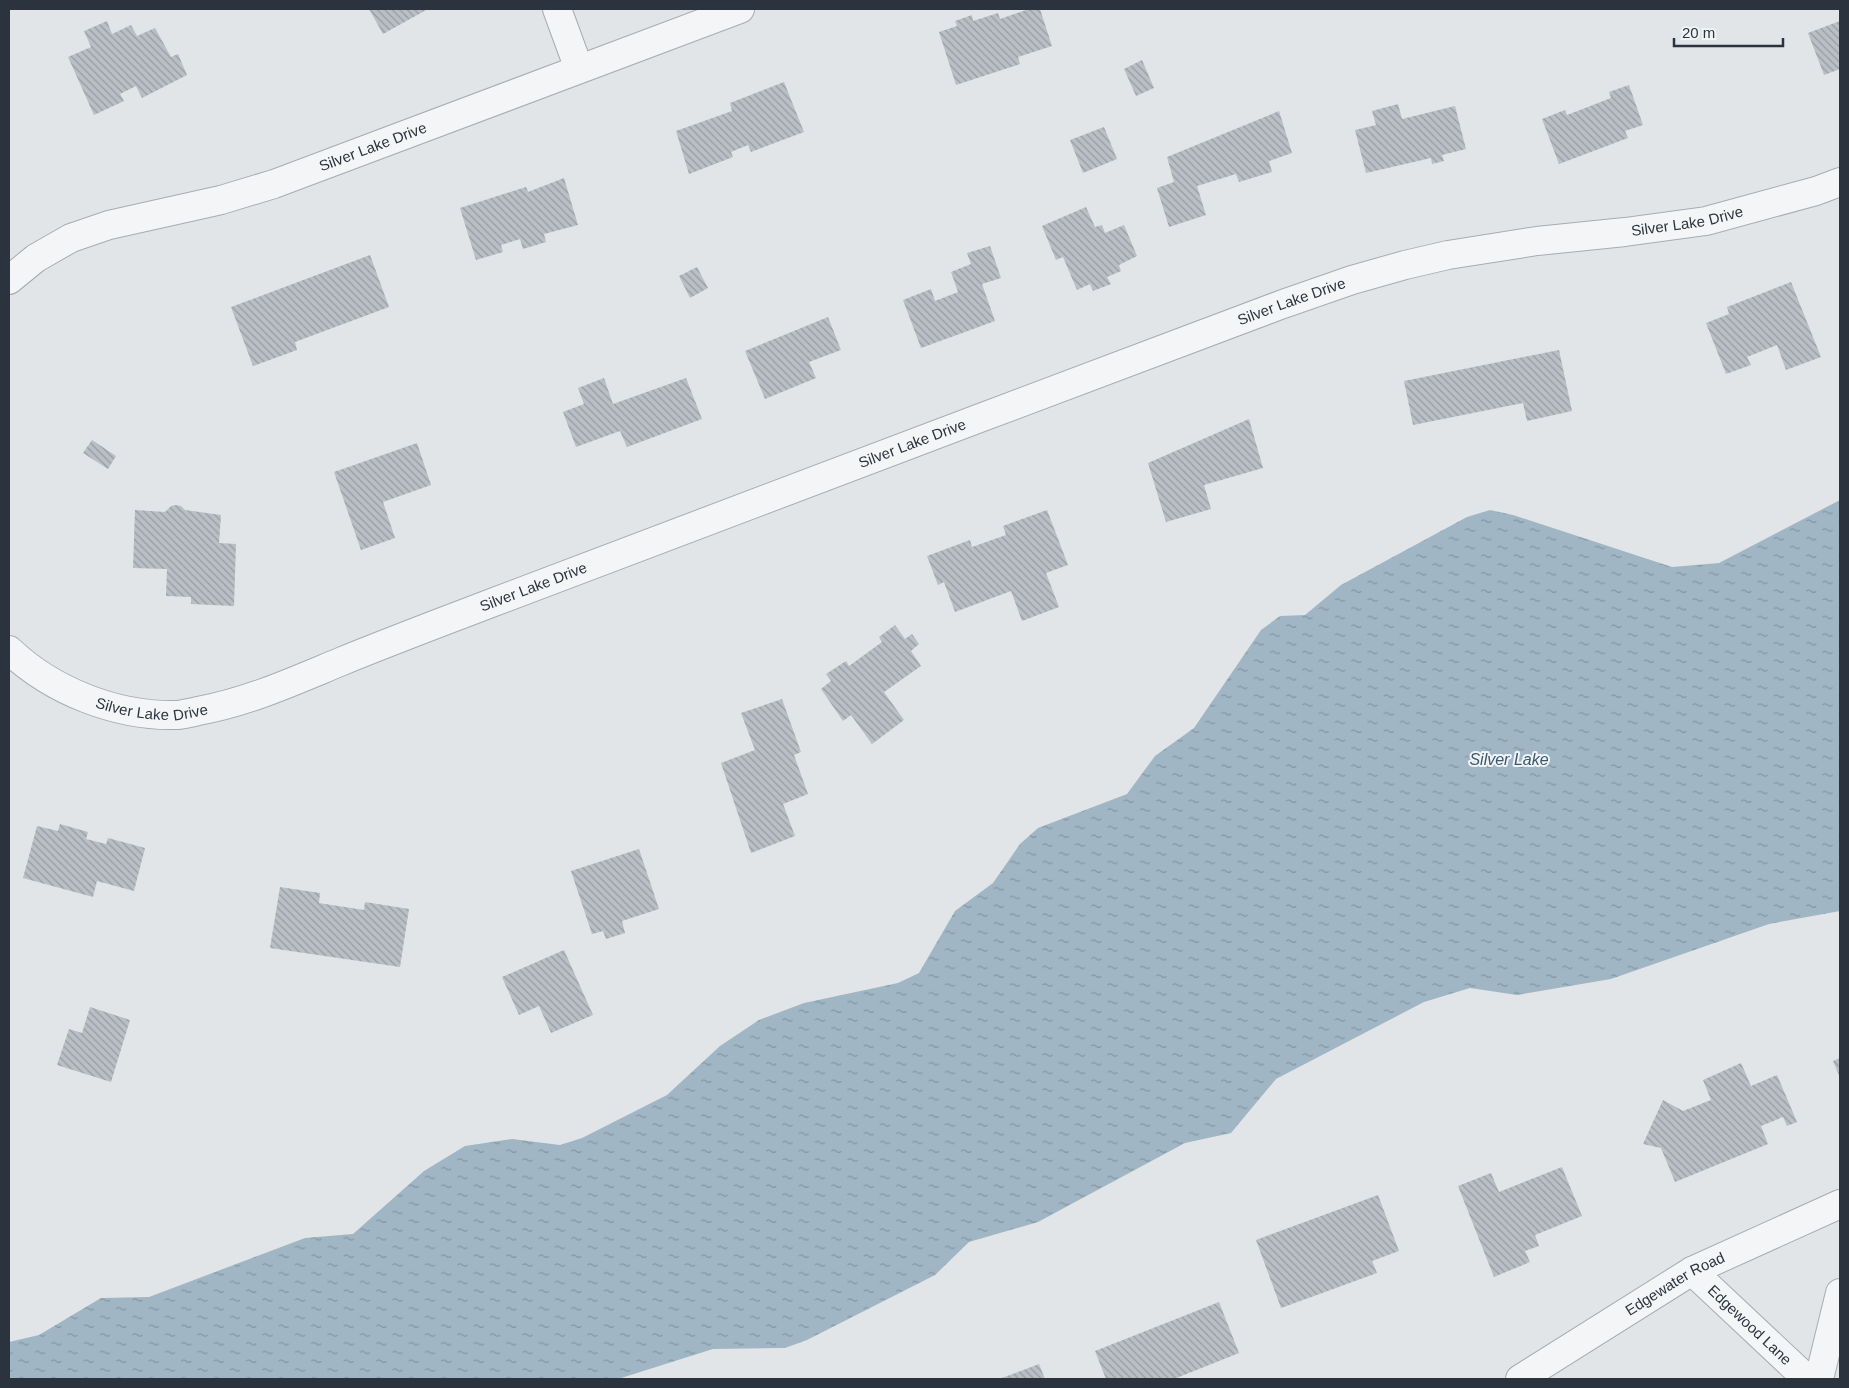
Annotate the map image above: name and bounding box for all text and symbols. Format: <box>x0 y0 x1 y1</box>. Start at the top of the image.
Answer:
scale bar <box>1674 15 1783 47</box>
text: 20 m <box>1682 24 1715 41</box>
street label: Silver Lake Drive <box>317 119 429 174</box>
street label: Silver Lake Drive <box>1630 202 1745 239</box>
street label: Silver Lake Drive <box>1235 274 1348 328</box>
street label: Silver Lake Drive <box>856 415 968 471</box>
street label: Silver Lake Drive <box>477 558 589 615</box>
street label: Silver Lake Drive <box>94 694 209 724</box>
water label: Silver Lake <box>1469 751 1549 768</box>
street label: Edgewater Road <box>1622 1248 1727 1319</box>
street label: Edgewood Lane <box>1705 1281 1795 1368</box>

